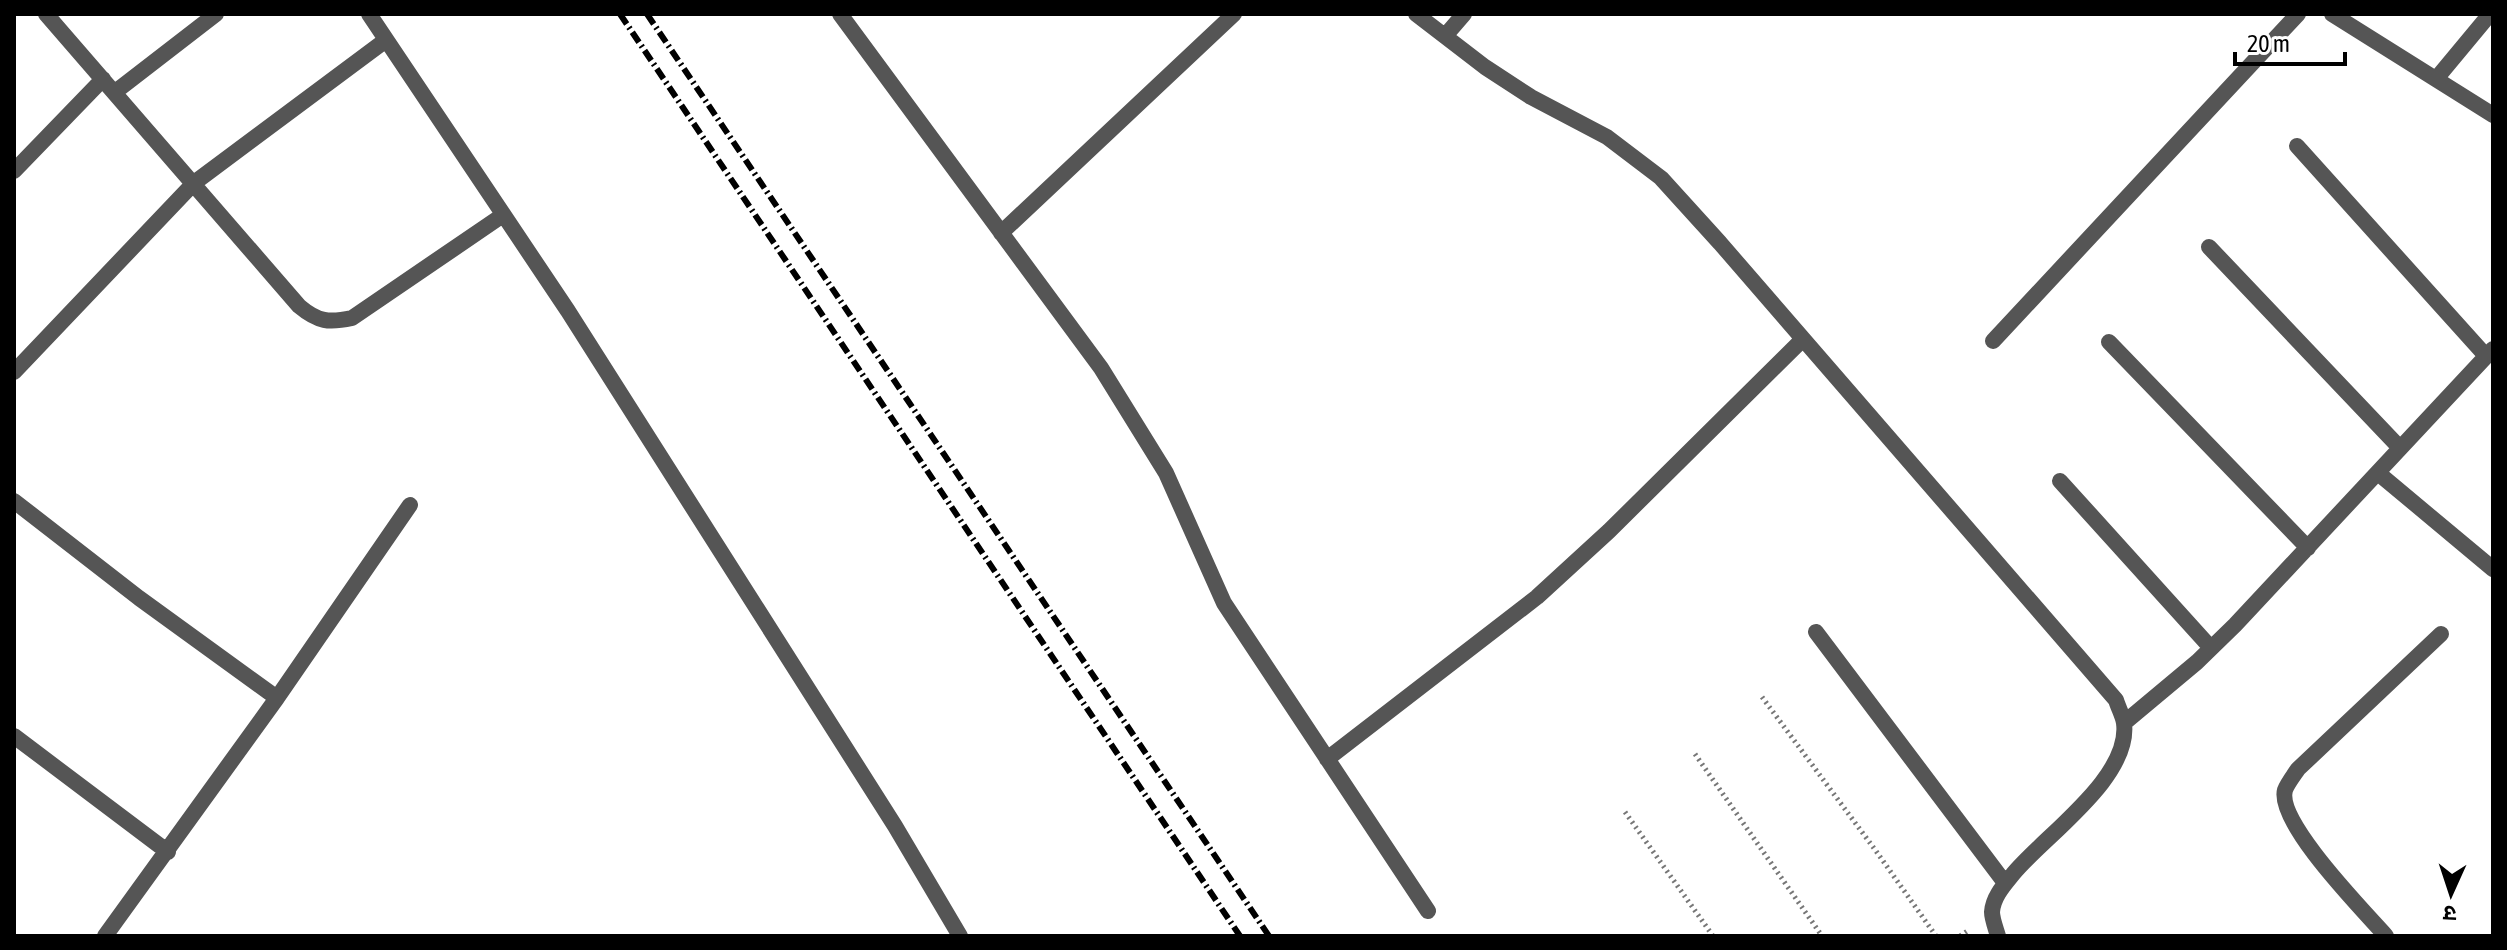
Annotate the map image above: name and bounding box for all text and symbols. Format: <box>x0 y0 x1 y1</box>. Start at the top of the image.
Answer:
scale bar <box>2235 16 2345 66</box>
text: 20 m <box>2247 30 2290 57</box>
north arrow <box>2411 854 2491 934</box>
text: उ <box>2442 901 2457 927</box>

